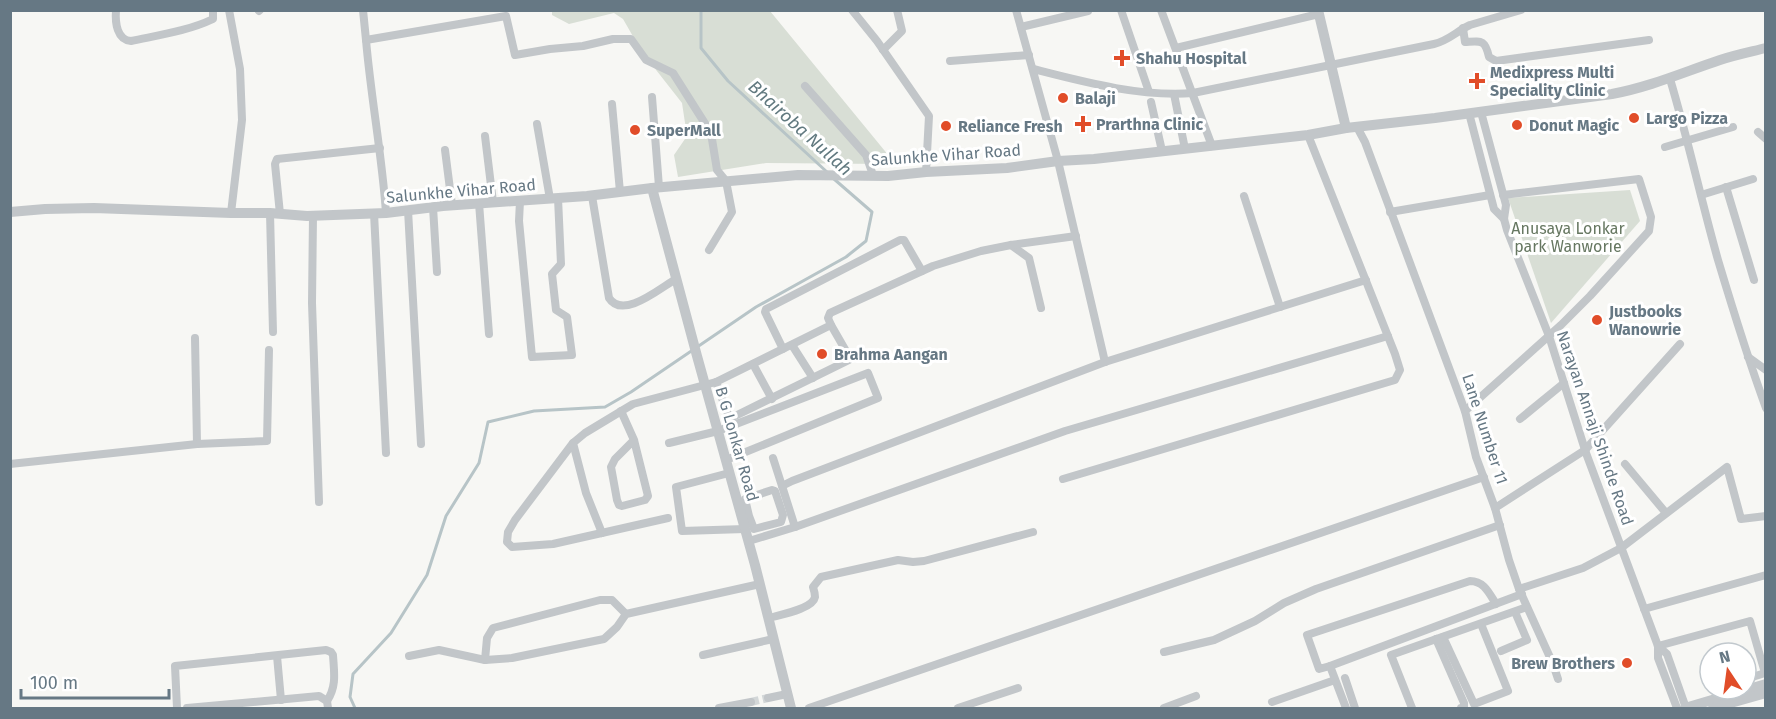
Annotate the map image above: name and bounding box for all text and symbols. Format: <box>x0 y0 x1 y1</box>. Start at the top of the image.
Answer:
marker: Shahu Hospital <box>1113 49 1131 67</box>
place label: Shahu Hospital <box>1136 49 1247 68</box>
place label: Medixpress Multi Speciality Clinic <box>1490 63 1614 100</box>
marker: Medixpress Multi Speciality Clinic <box>1468 72 1486 90</box>
water label: Bhairoba Nullah <box>744 76 856 180</box>
place label: Balaji <box>1075 89 1116 108</box>
marker: Balaji <box>1056 91 1070 105</box>
place label: Largo Pizza <box>1646 109 1728 128</box>
marker: Largo Pizza <box>1627 111 1641 125</box>
marker: Prarthna Clinic <box>1074 115 1092 133</box>
place label: Prarthna Clinic <box>1096 115 1204 134</box>
place label: Donut Magic <box>1529 116 1620 135</box>
place label: Reliance Fresh <box>958 117 1063 136</box>
marker: Donut Magic <box>1510 118 1524 132</box>
marker: Reliance Fresh <box>939 119 953 133</box>
place label: SuperMall <box>647 121 721 140</box>
marker: SuperMall <box>628 123 642 137</box>
street label: Salunkhe Vihar Road <box>871 140 1021 170</box>
street label: Salunkhe Vihar Road <box>385 175 537 207</box>
park label: Anusaya Lonkar park Wanworie <box>1511 219 1625 256</box>
place label: Justbooks Wanowrie <box>1608 302 1682 339</box>
marker: Justbooks Wanowrie <box>1590 313 1604 327</box>
street label: Narayan Annaji Shinde Road <box>1553 328 1637 528</box>
place label: Brahma Aangan <box>834 345 948 364</box>
marker: Brahma Aangan <box>815 347 829 361</box>
street label: Lane Number 11 <box>1458 371 1512 487</box>
street label: B G Lonkar Road <box>712 384 762 504</box>
north arrow <box>1698 641 1758 701</box>
text: N <box>1717 646 1732 667</box>
place label: Brew Brothers <box>1511 654 1615 673</box>
marker: Brew Brothers <box>1620 656 1634 670</box>
scale bar <box>21 662 170 700</box>
text: 100 m <box>30 672 78 694</box>

